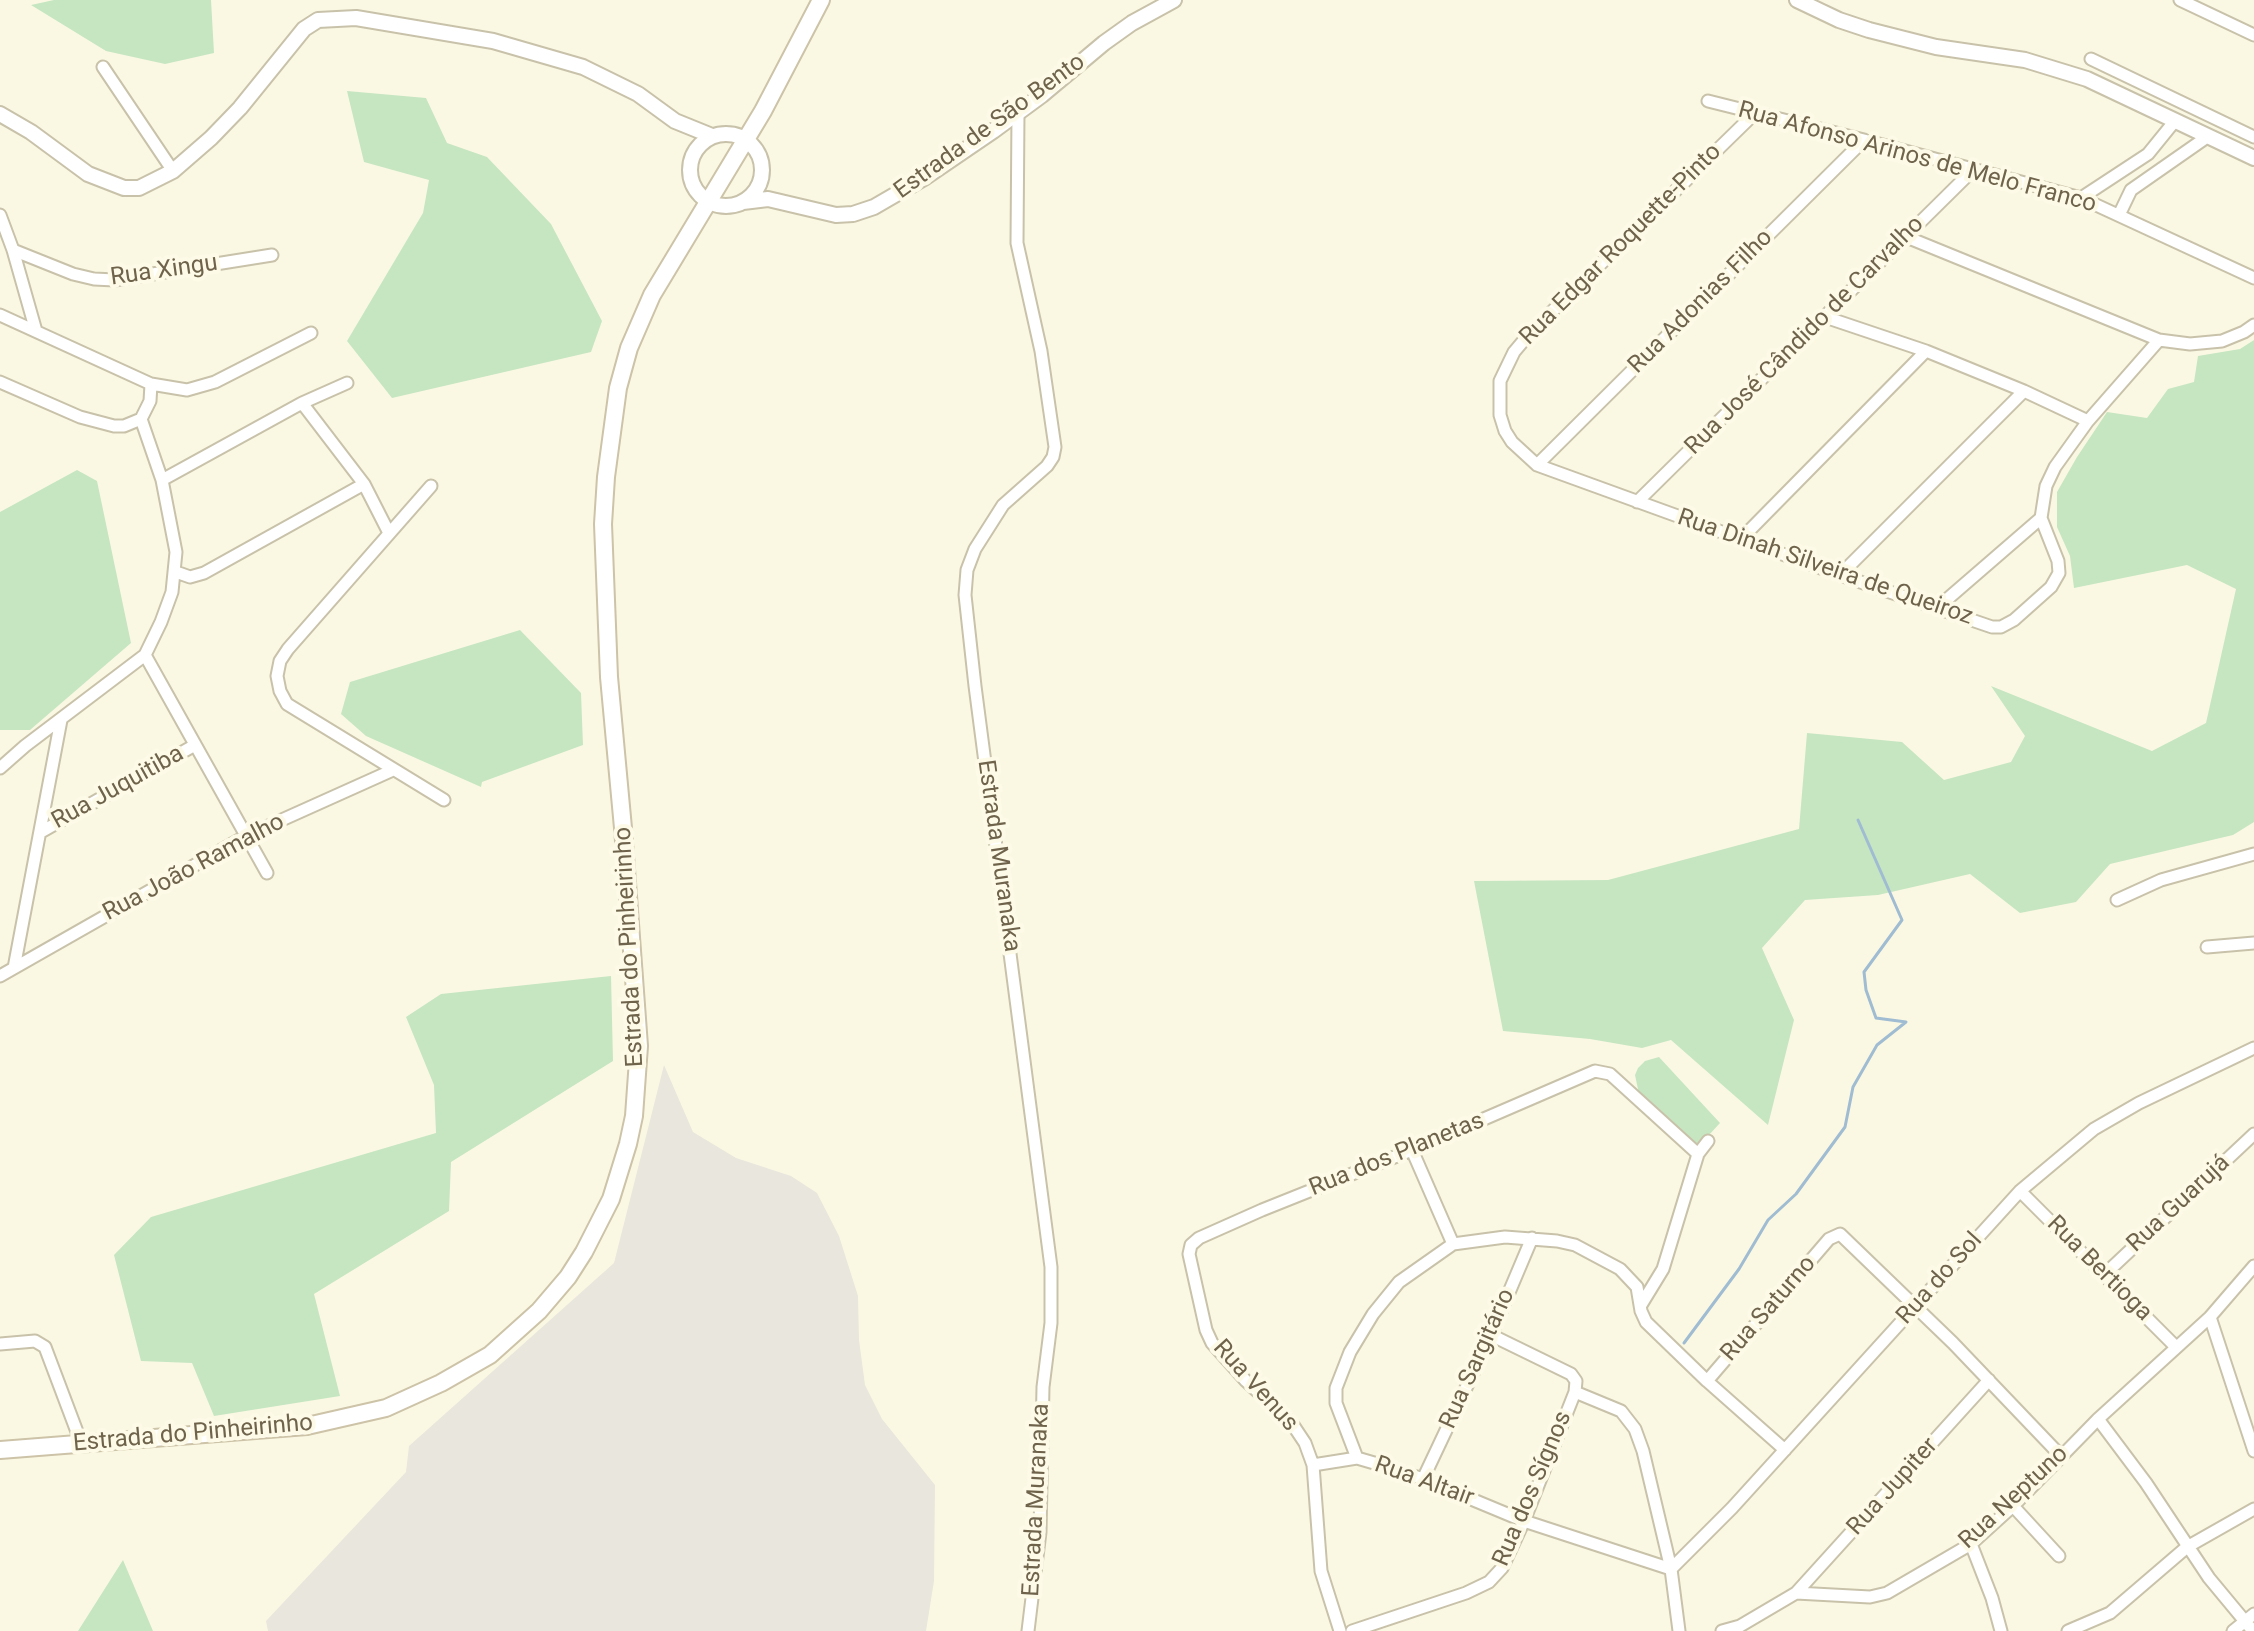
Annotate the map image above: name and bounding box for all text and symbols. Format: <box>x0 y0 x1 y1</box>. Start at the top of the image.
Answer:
street label: Estrada de São Bento <box>889 48 1091 206</box>
street label: Rua Afonso Arinos de Melo Franco <box>1735 96 2099 220</box>
street label: Rua Edgar Roquette-Pinto <box>1514 138 1728 352</box>
street label: Rua José Cândido de Carvalho <box>1680 211 1930 461</box>
street label: Rua Adonias Filho <box>1623 224 1779 380</box>
street label: Rua Xingu <box>109 249 219 293</box>
street label: Rua Dinah Silveira de Queiroz <box>1673 504 1977 632</box>
street label: Rua Juquitiba <box>47 740 189 836</box>
street label: Estrada Muranaka <box>970 758 1026 954</box>
street label: Rua João Ramalho <box>98 808 290 928</box>
street label: Estrada do Pinheirinho <box>609 826 651 1068</box>
street label: Rua dos Planetas <box>1305 1107 1489 1203</box>
street label: Rua Guarujá <box>2122 1149 2236 1259</box>
street label: Rua Bertioga <box>2040 1210 2158 1328</box>
street label: Rua do Sol <box>1891 1227 1989 1331</box>
street label: Rua Saturno <box>1715 1250 1823 1368</box>
street label: Rua Sargitário <box>1434 1285 1522 1433</box>
street label: Rua Venus <box>1206 1334 1304 1438</box>
street label: Estrada Muranaka <box>1018 1403 1056 1597</box>
street label: Rua dos Sígnos <box>1487 1407 1579 1571</box>
street label: Estrada do Pinheirinho <box>72 1409 314 1459</box>
street label: Rua Jupiter <box>1842 1432 1944 1542</box>
street label: Rua Neptuno <box>1954 1440 2074 1556</box>
street label: Rua Altair <box>1370 1451 1478 1513</box>

